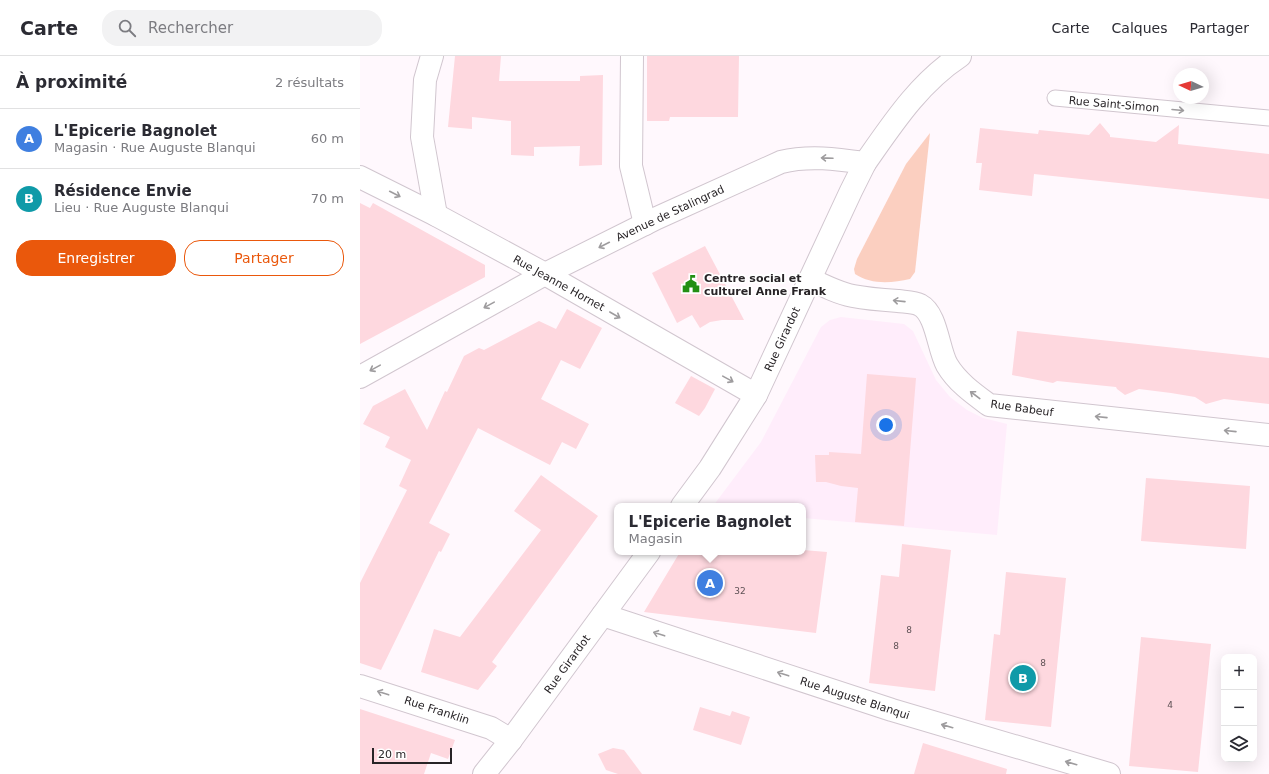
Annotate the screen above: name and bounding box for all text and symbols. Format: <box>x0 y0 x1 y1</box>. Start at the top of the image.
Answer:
search box <box>102 10 382 46</box>
text: Carte <box>20 17 78 39</box>
icon: search <box>116 17 138 39</box>
text: Rechercher <box>148 19 233 37</box>
text: Carte <box>1051 20 1090 36</box>
text: Calques <box>1112 20 1168 36</box>
text: Partager <box>1190 20 1249 36</box>
north arrow <box>1173 68 1209 104</box>
text: À proximité <box>16 72 127 92</box>
text: 2 résultats <box>275 75 344 90</box>
street label: Rue Saint-Simon <box>1068 94 1160 115</box>
one-way arrow <box>1171 106 1184 113</box>
text: L'Epicerie Bagnolet <box>54 122 217 140</box>
text: A <box>24 131 34 146</box>
text: 60 m <box>311 131 344 146</box>
text: Magasin · Rue Auguste Blanqui <box>54 140 256 155</box>
one-way arrow <box>821 154 834 162</box>
text: Résidence Envie <box>54 182 192 200</box>
street label: Avenue de Stalingrad <box>614 183 726 244</box>
text: B <box>24 191 34 206</box>
text: 70 m <box>311 191 344 206</box>
one-way arrow <box>389 191 401 198</box>
text: Lieu · Rue Auguste Blanqui <box>54 200 229 215</box>
button: Enregistrer <box>16 240 176 276</box>
button: Partager <box>184 240 344 276</box>
one-way arrow <box>598 242 610 249</box>
street label: Rue Jeanne Hornet <box>511 253 607 314</box>
place label: Centre social et culturel Anne Frank <box>704 272 827 298</box>
public building icon: Centre social et culturel Anne Frank <box>681 274 701 294</box>
one-way arrow <box>893 298 906 305</box>
one-way arrow <box>483 302 495 310</box>
street label: Rue Girardot <box>762 304 803 373</box>
one-way arrow <box>609 311 621 319</box>
one-way arrow <box>369 365 381 373</box>
one-way arrow <box>722 376 734 384</box>
one-way arrow <box>970 391 981 399</box>
street label: Rue Babeuf <box>990 398 1055 419</box>
one-way arrow <box>1095 414 1108 421</box>
your location <box>876 415 896 435</box>
one-way arrow <box>1224 427 1237 435</box>
popup <box>614 503 806 555</box>
text: L'Epicerie Bagnolet <box>628 513 792 531</box>
text: Magasin <box>628 531 683 546</box>
pin: A <box>697 568 723 598</box>
house number: 32 <box>734 586 746 596</box>
house number: 8 <box>906 625 912 635</box>
one-way arrow <box>654 629 666 637</box>
street label: Rue Girardot <box>542 632 594 696</box>
house number: 8 <box>893 641 899 651</box>
map controls <box>1221 654 1257 762</box>
button: + <box>1221 654 1257 690</box>
house number: 8 <box>1040 658 1046 668</box>
pin: B <box>1010 663 1036 693</box>
one-way arrow <box>777 670 789 678</box>
street label: Rue Auguste Blanqui <box>798 675 911 722</box>
one-way arrow <box>377 689 390 696</box>
button: − <box>1221 690 1257 726</box>
street label: Rue Franklin <box>403 694 471 727</box>
house number: 4 <box>1167 700 1173 710</box>
one-way arrow <box>940 722 953 729</box>
button: layers <box>1221 726 1257 762</box>
scale bar <box>372 746 452 765</box>
text: 20 m <box>378 748 406 761</box>
one-way arrow <box>1065 759 1078 766</box>

